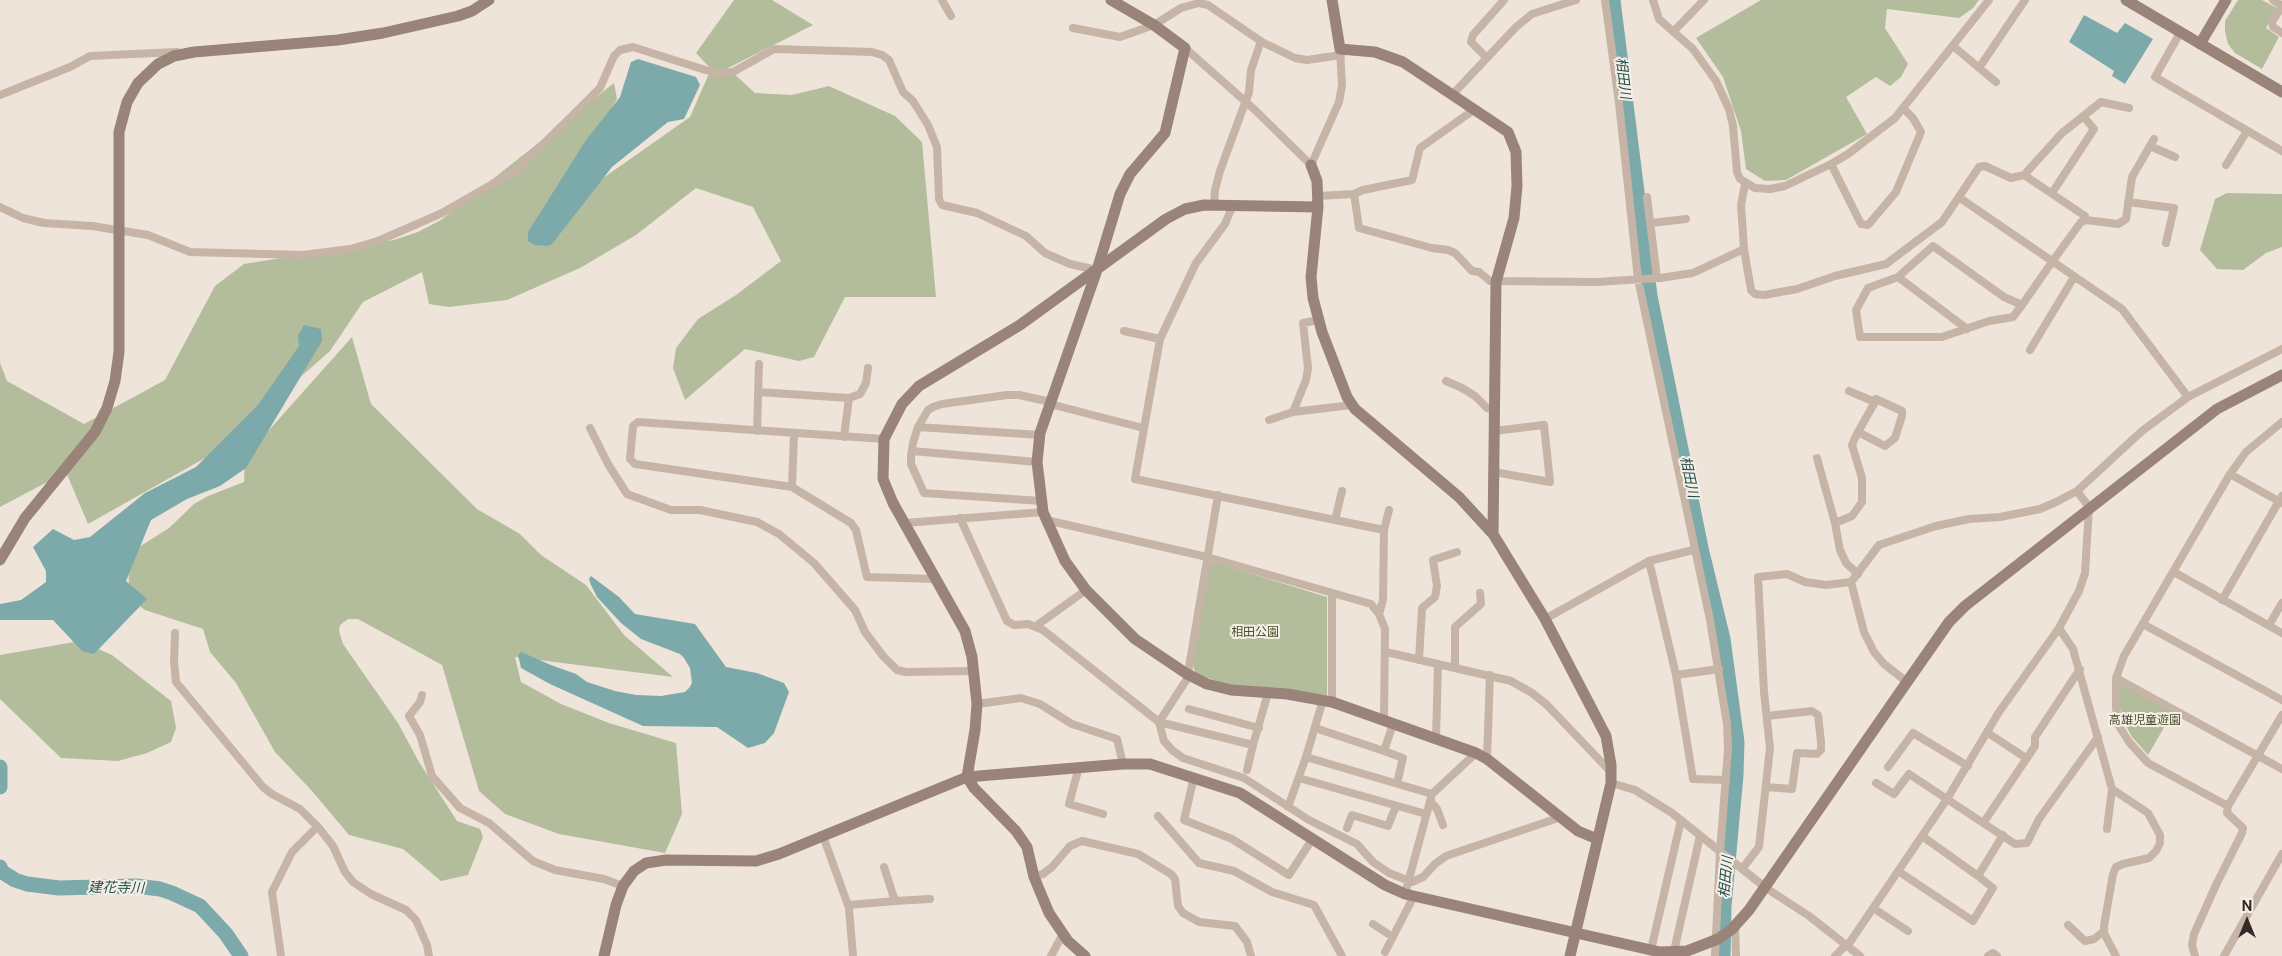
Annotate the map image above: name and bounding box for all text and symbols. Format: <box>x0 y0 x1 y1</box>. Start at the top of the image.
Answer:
water label: 相田川 <box>1612 56 1634 100</box>
water label: 相田川 <box>1676 455 1702 499</box>
park label: 相田公園 <box>1231 625 1279 639</box>
park label: 高雄児童遊園 <box>2109 713 2181 727</box>
water label: 相田川 <box>1716 855 1736 899</box>
water label: 建花寺川 <box>88 879 144 897</box>
north arrow <box>2222 896 2272 946</box>
text: N <box>2242 898 2252 914</box>

